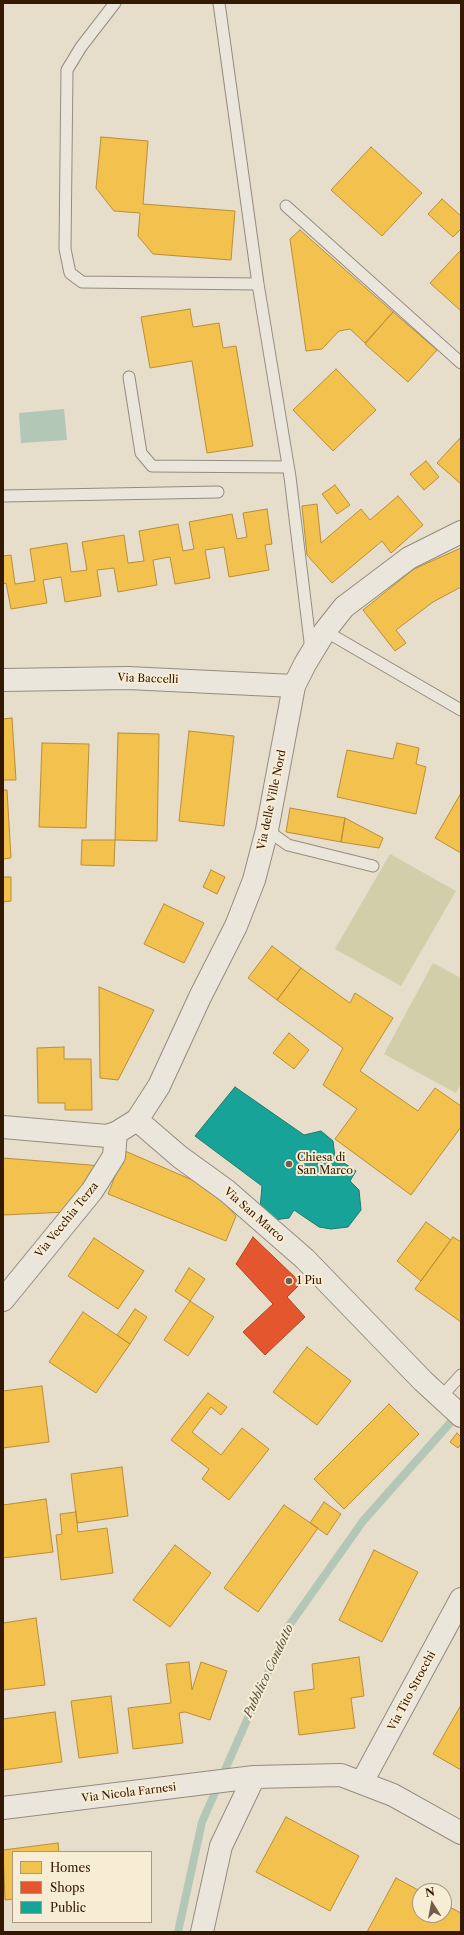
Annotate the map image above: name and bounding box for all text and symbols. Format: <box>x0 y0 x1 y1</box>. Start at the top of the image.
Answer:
street label: Via Baccelli <box>117 671 179 687</box>
street label: Via delle Ville Nord <box>255 749 289 851</box>
place label: Chiesa di San Marco <box>297 1151 353 1177</box>
marker: Chiesa di San Marco <box>284 1159 294 1169</box>
street label: Via Vecchia Terza <box>33 1180 101 1260</box>
street label: Via San Marco <box>221 1185 287 1245</box>
place label: 1 Piu <box>297 1274 322 1288</box>
marker: 1 Piu <box>284 1276 294 1286</box>
water label: Pubblico Condotto <box>241 1622 297 1720</box>
street label: Via Tito Strocchi <box>385 1649 439 1733</box>
street label: Via Nicola Farnesi <box>81 1781 177 1805</box>
legend <box>12 1851 152 1923</box>
text: Homes <box>50 1860 90 1875</box>
text: Shops <box>50 1880 85 1895</box>
north arrow <box>412 1883 452 1923</box>
text: N <box>424 1884 436 1900</box>
text: Public <box>50 1900 86 1915</box>

